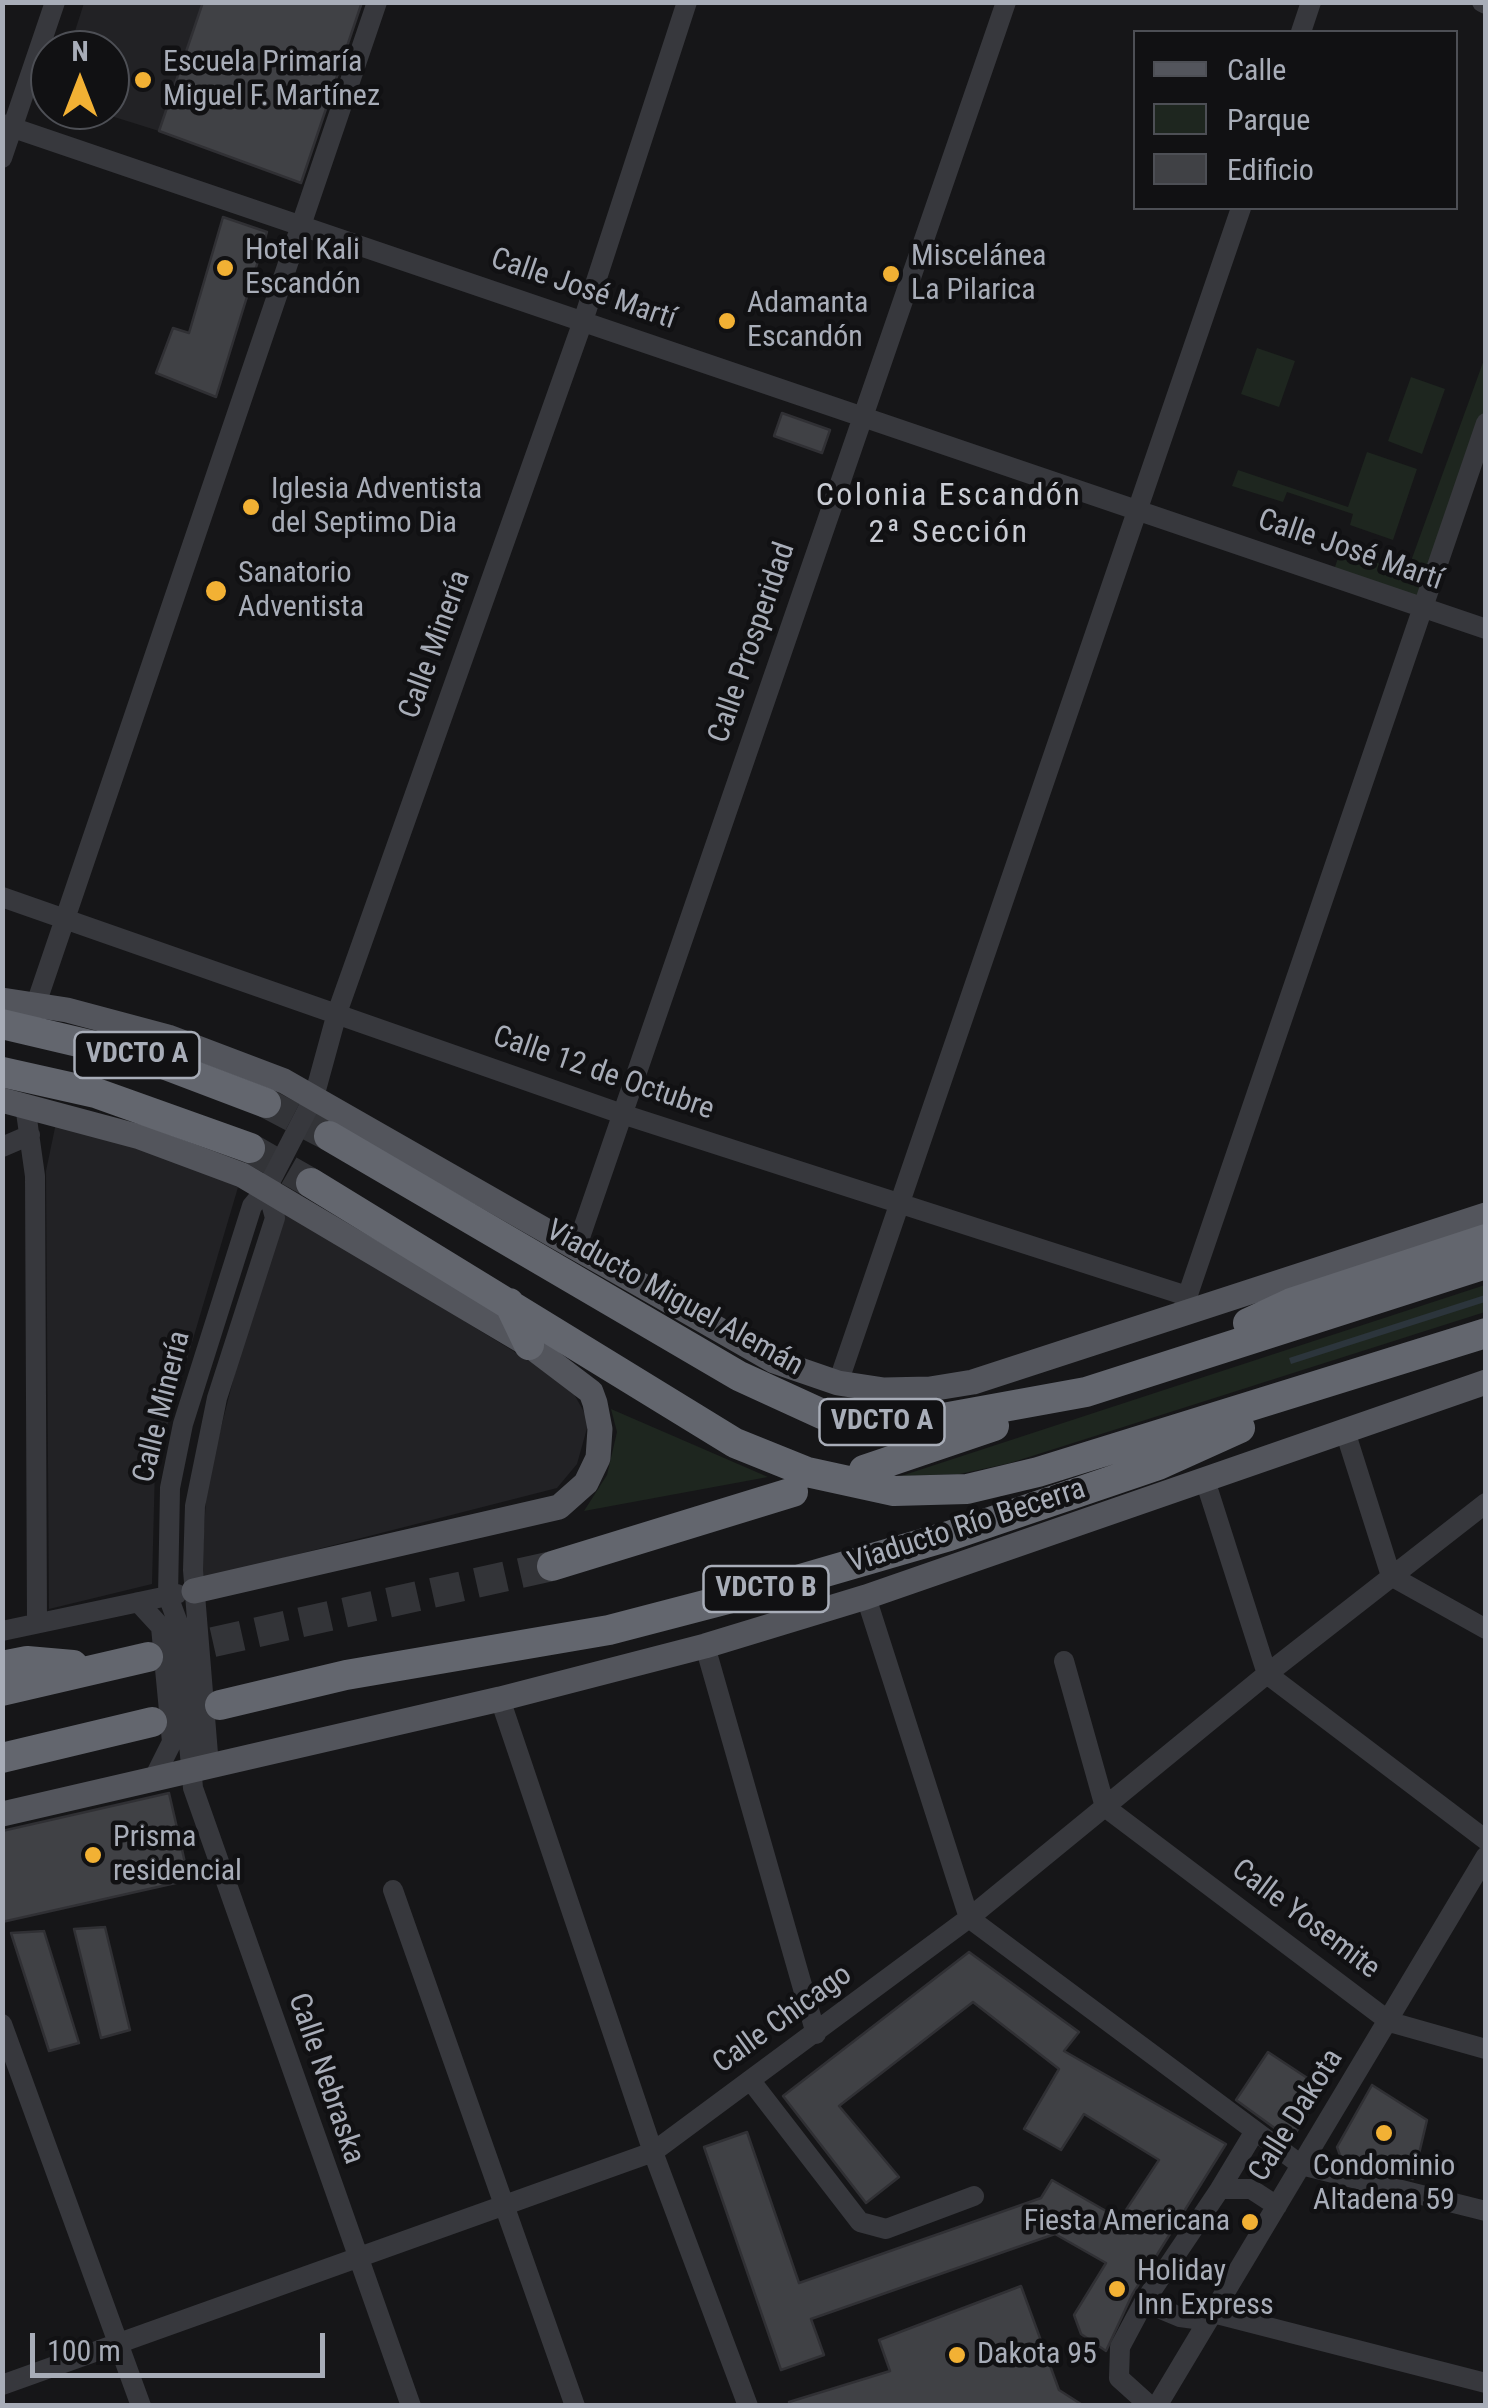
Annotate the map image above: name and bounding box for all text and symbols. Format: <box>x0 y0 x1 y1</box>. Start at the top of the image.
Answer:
north arrow <box>30 30 130 130</box>
legend <box>1133 30 1458 210</box>
text: N <box>71 35 89 68</box>
place label: Escuela Primaría Miguel F. Martínez <box>163 45 380 116</box>
text: Calle <box>1227 52 1286 87</box>
marker: Escuela Primaría Miguel F. Martínez <box>132 69 154 91</box>
text: Parque <box>1227 102 1310 137</box>
text: Edificio <box>1227 152 1314 187</box>
place label: Hotel Kali Escandón <box>245 233 361 304</box>
place label: Miscelánea La Pilarica <box>911 239 1046 310</box>
street label: Calle José Martí <box>486 242 680 338</box>
marker: Hotel Kali Escandón <box>214 257 236 279</box>
marker: Miscelánea La Pilarica <box>880 263 902 285</box>
place label: Adamanta Escandón <box>747 286 868 356</box>
marker: Adamanta Escandón <box>716 310 738 332</box>
place label: Iglesia Adventista del Septimo Dia <box>271 472 482 542</box>
district label: Colonia Escandón 2ª Sección <box>816 478 1082 553</box>
marker: Iglesia Adventista del Septimo Dia <box>240 496 262 518</box>
street label: Calle José Martí <box>1253 503 1447 599</box>
street label: Calle Prosperidad <box>702 538 804 748</box>
place label: Sanatorio Adventista <box>238 556 364 626</box>
street label: Calle Minería <box>393 566 479 724</box>
marker: Sanatorio Adventista <box>203 578 229 604</box>
street label: Calle 12 de Octubre <box>488 1019 718 1129</box>
road number: VDCTO A <box>74 1032 200 1078</box>
street label: Viaducto Miguel Alemán <box>539 1213 809 1385</box>
street label: Calle Minería <box>127 1328 199 1486</box>
road number: VDCTO A <box>820 1399 944 1445</box>
street label: Viaducto Río Becerra <box>844 1472 1090 1582</box>
road number: VDCTO B <box>704 1566 828 1612</box>
place label: Prisma residencial <box>113 1820 242 1890</box>
marker: Prisma residencial <box>82 1844 104 1866</box>
street label: Calle Yosemite <box>1224 1853 1386 1987</box>
street label: Calle Chicago <box>707 1958 859 2082</box>
street label: Calle Nebraska <box>279 1989 371 2169</box>
street label: Calle Dakota <box>1242 2043 1352 2189</box>
marker: Condominio Altadena 59 <box>1373 2122 1395 2144</box>
place label: Condominio Altadena 59 <box>1313 2149 1455 2220</box>
place label: Fiesta Americana <box>1024 2204 1230 2240</box>
marker: Fiesta Americana <box>1239 2211 1261 2233</box>
place label: Holiday Inn Express <box>1137 2254 1274 2324</box>
marker: Holiday Inn Express <box>1106 2278 1128 2300</box>
scale bar <box>35 2313 330 2375</box>
text: 100 m <box>47 2333 121 2368</box>
place label: Dakota 95 <box>977 2337 1097 2373</box>
marker: Dakota 95 <box>946 2344 968 2366</box>

